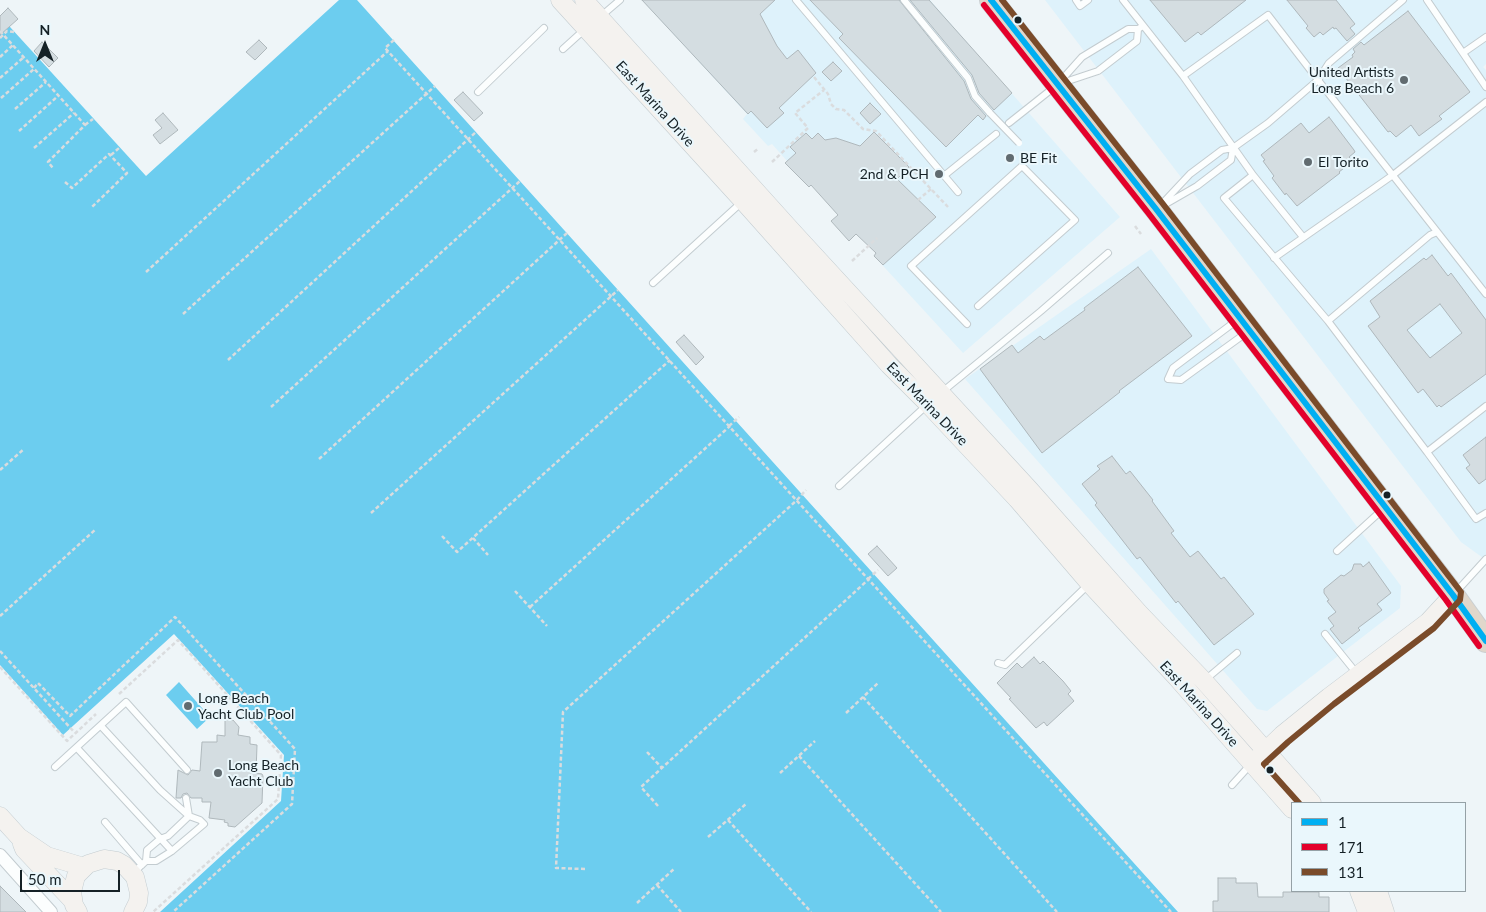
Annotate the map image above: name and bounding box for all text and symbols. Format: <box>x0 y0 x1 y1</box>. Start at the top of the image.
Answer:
unlabelled marker <box>1013 15 1023 25</box>
north arrow <box>20 20 70 70</box>
text: N <box>40 21 50 38</box>
street label: East Marina Drive <box>612 58 698 150</box>
place label: United Artists Long Beach 6 <box>1309 64 1394 96</box>
marker: United Artists Long Beach 6 <box>1398 74 1410 86</box>
place label: BE Fit <box>1020 150 1057 166</box>
marker: BE Fit <box>1004 152 1016 164</box>
place label: El Torito <box>1318 154 1369 170</box>
marker: El Torito <box>1302 156 1314 168</box>
place label: 2nd & PCH <box>860 166 929 182</box>
marker: 2nd & PCH <box>933 168 945 180</box>
street label: East Marina Drive <box>883 359 971 449</box>
unlabelled marker <box>1382 490 1392 500</box>
street label: East Marina Drive <box>1156 658 1242 750</box>
place label: Long Beach Yacht Club Pool <box>198 690 294 722</box>
marker: Long Beach Yacht Club Pool <box>182 700 194 712</box>
place label: Long Beach Yacht Club <box>228 757 299 790</box>
unlabelled marker <box>1265 765 1275 775</box>
marker: Long Beach Yacht Club <box>212 767 224 779</box>
legend <box>1291 802 1466 892</box>
text: 1 <box>1338 813 1347 831</box>
text: 171 <box>1338 838 1364 856</box>
scale bar <box>22 860 122 892</box>
text: 131 <box>1338 863 1364 881</box>
text: 50 m <box>28 870 62 888</box>

